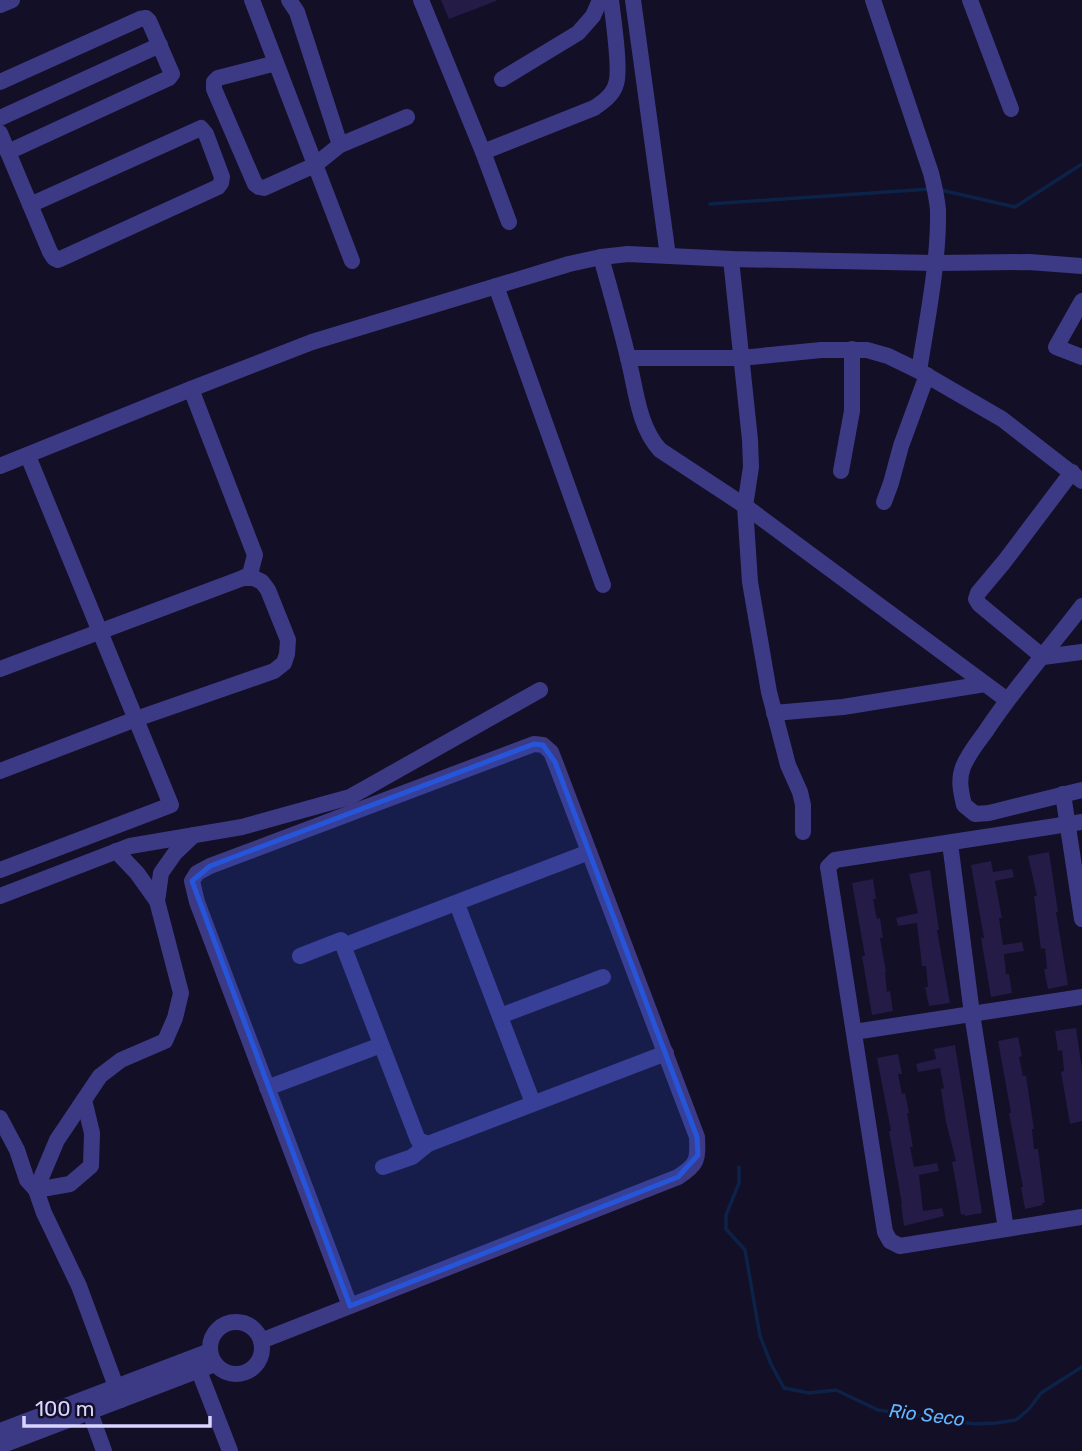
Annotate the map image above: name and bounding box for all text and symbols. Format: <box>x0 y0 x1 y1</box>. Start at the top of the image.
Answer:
scale bar <box>24 1384 210 1428</box>
text: 100 m <box>35 1396 94 1421</box>
water label: Rio Seco <box>888 1399 966 1431</box>

